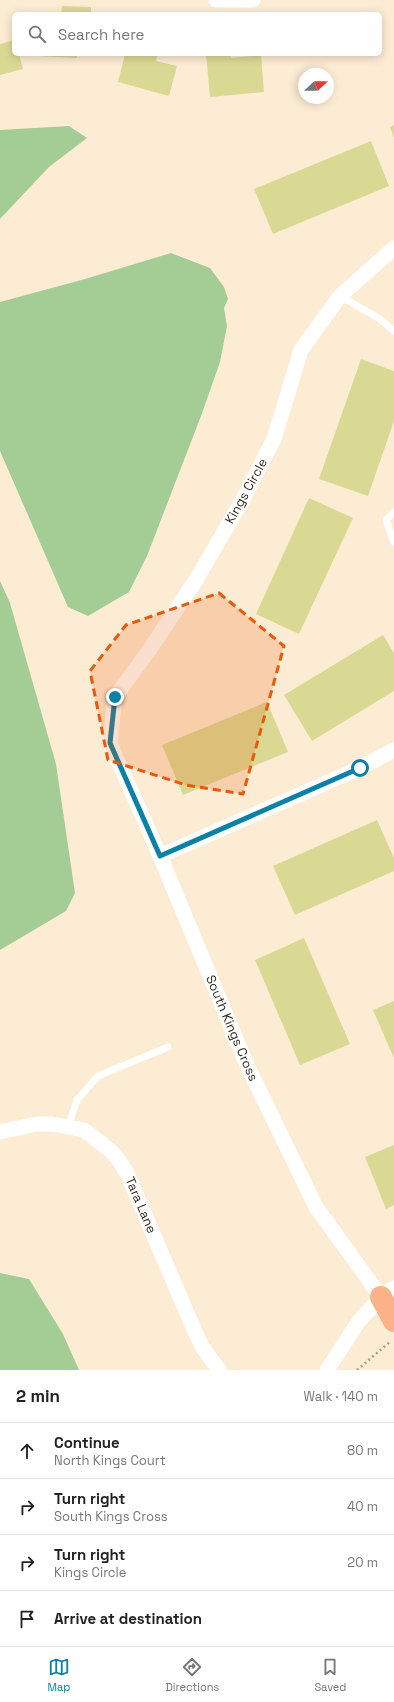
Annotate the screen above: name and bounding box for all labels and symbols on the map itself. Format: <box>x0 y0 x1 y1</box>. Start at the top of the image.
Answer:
north arrow <box>298 68 334 104</box>
street label: Kings Circle <box>221 455 271 527</box>
route end <box>106 688 124 706</box>
route start <box>351 759 369 777</box>
street label: South Kings Cross <box>202 972 262 1084</box>
street label: Tara Lane <box>122 1174 160 1236</box>

